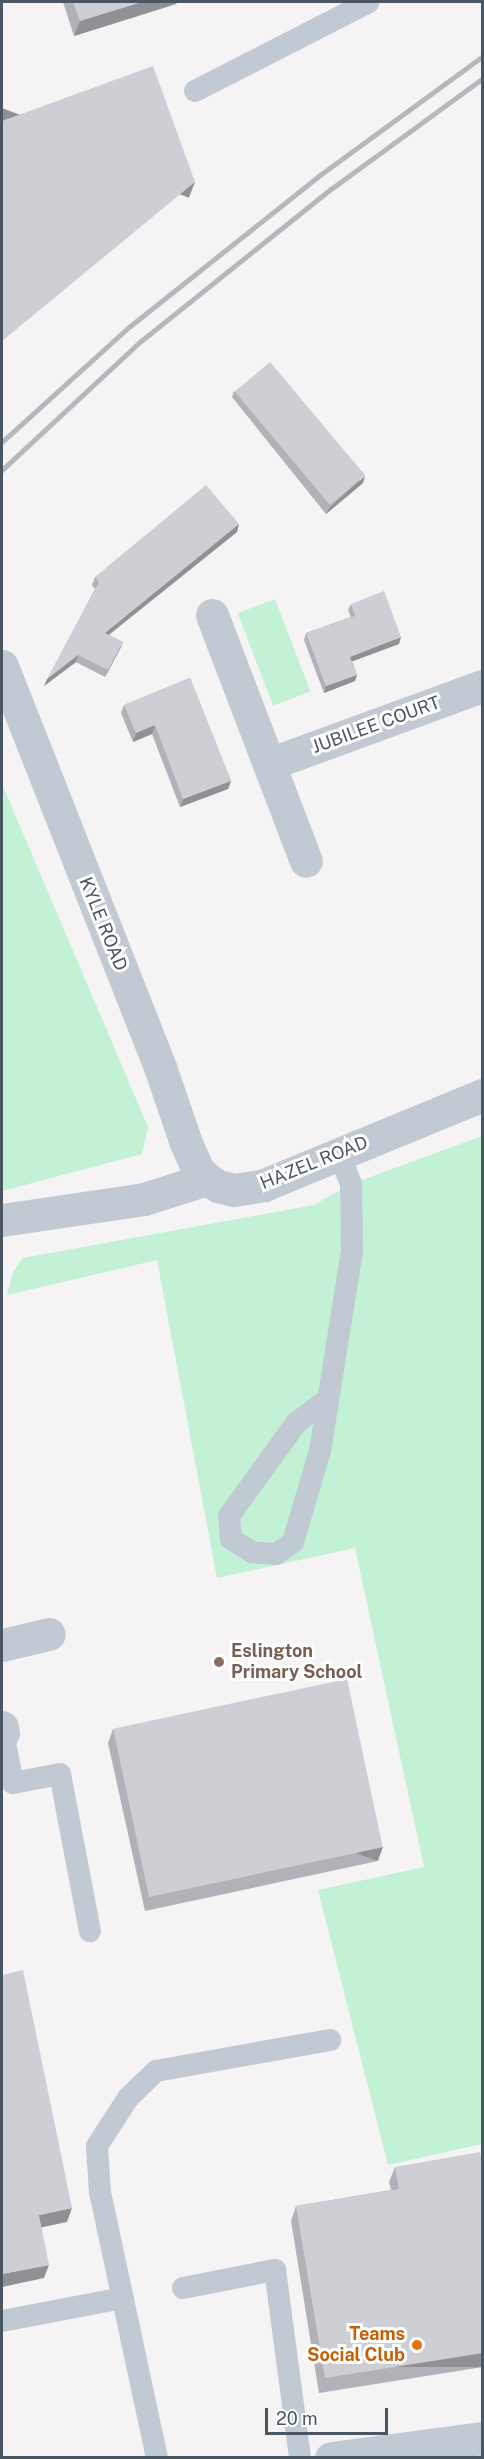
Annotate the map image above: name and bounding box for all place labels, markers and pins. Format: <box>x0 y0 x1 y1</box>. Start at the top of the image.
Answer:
place label: Eslington Primary School <box>231 1641 363 1684</box>
marker: Eslington Primary School <box>212 1655 226 1669</box>
place label: Teams Social Club <box>307 2324 405 2366</box>
marker: Teams Social Club <box>410 2338 424 2352</box>

